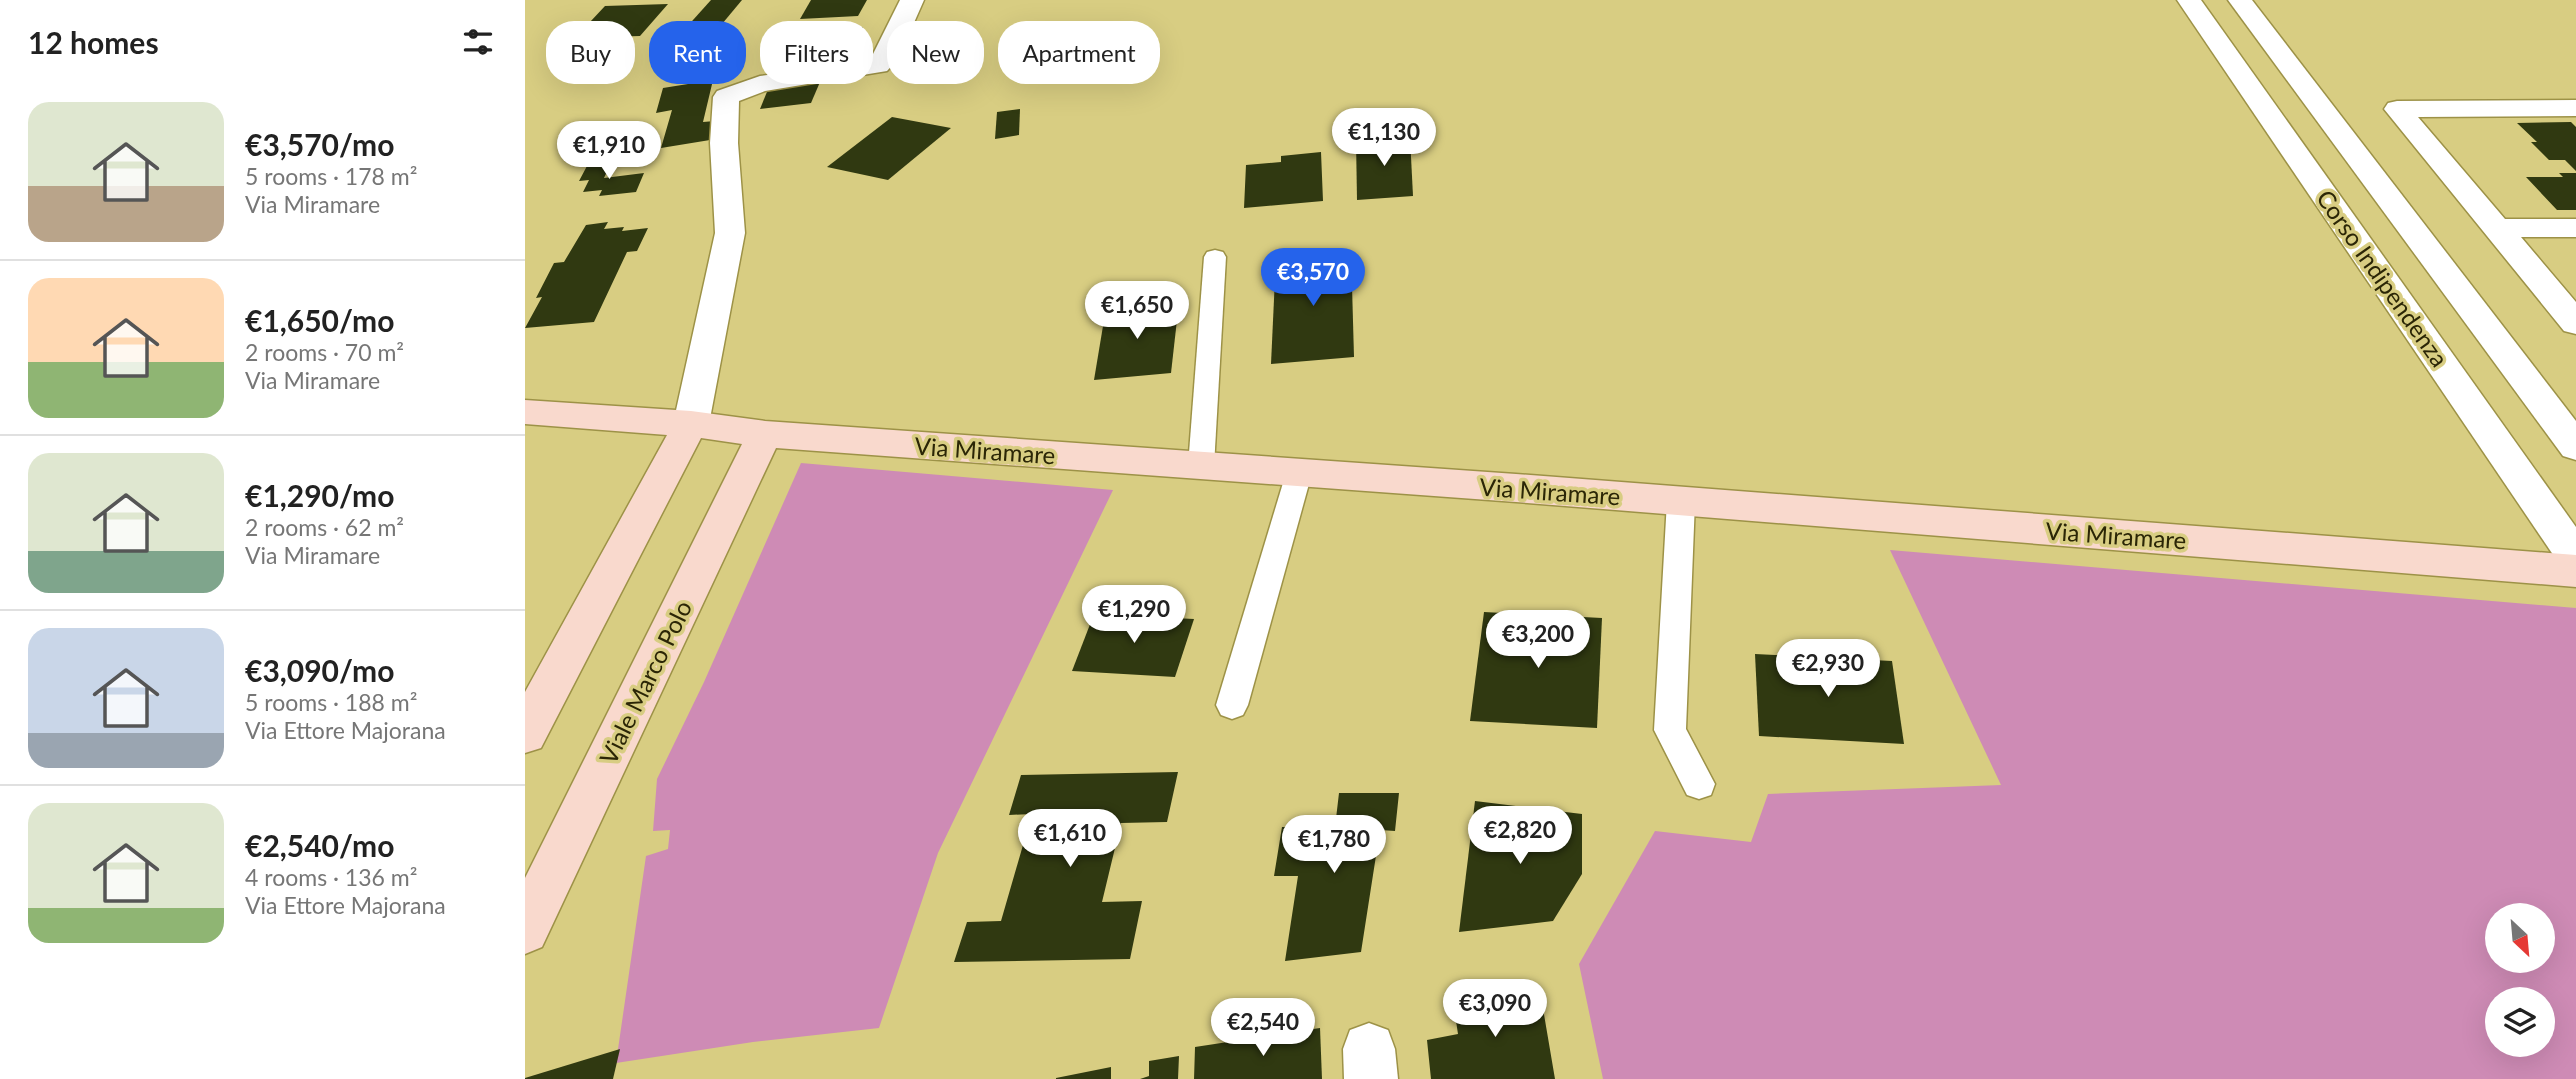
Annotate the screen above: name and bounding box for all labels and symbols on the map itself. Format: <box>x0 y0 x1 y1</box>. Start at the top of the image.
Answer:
pin: €1,130 <box>1327 108 1441 168</box>
pin: €1,910 <box>552 122 666 181</box>
street label: Corso Indipendenza <box>2311 184 2455 372</box>
pin: €3,570 <box>1256 248 1370 308</box>
pin: €1,650 <box>1080 282 1194 341</box>
street label: Via Miramare <box>914 431 1056 469</box>
street label: Via Miramare <box>1479 472 1621 510</box>
street label: Via Miramare <box>2045 516 2187 554</box>
pin: €1,290 <box>1077 586 1191 645</box>
street label: Viale Marco Polo <box>593 596 697 768</box>
pin: €3,200 <box>1481 610 1595 670</box>
pin: €2,930 <box>1771 640 1885 699</box>
pin: €2,820 <box>1463 806 1577 866</box>
pin: €1,610 <box>1013 810 1127 869</box>
pin: €1,780 <box>1277 816 1391 875</box>
north arrow <box>2485 903 2555 973</box>
pin: €3,090 <box>1438 979 1552 1039</box>
pin: €2,540 <box>1206 998 1320 1058</box>

